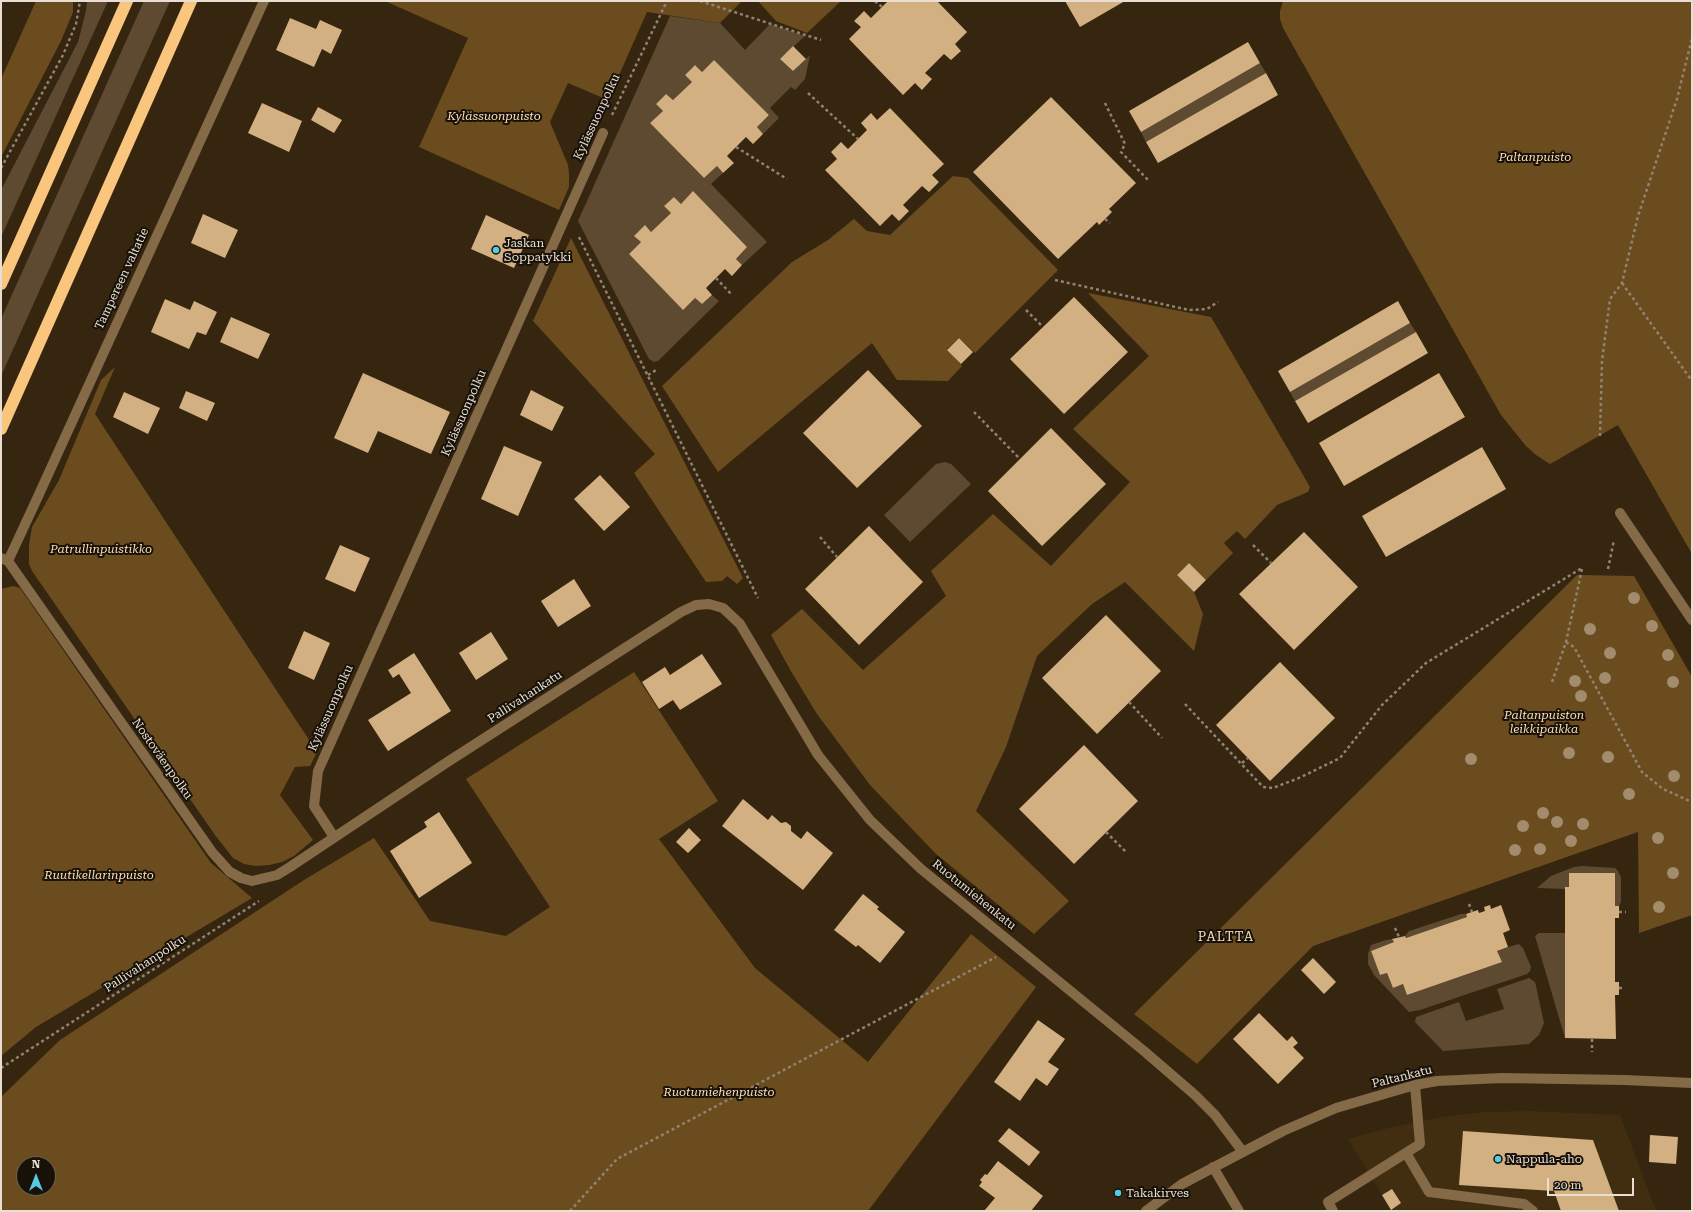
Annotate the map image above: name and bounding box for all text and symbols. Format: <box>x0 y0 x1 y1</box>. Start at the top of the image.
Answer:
street label: Kylässuonpolku <box>571 72 623 162</box>
park label: Kylässuonpuisto <box>447 109 541 123</box>
park label: Paltanpuisto <box>1499 150 1571 164</box>
street label: Tampereen valtatie <box>92 226 152 332</box>
place label: Jaskan Soppatykki <box>504 236 571 264</box>
marker: Jaskan Soppatykki <box>491 245 501 255</box>
street label: Kylässuonpolku <box>438 367 490 459</box>
park label: Patrullinpuistikko <box>50 542 152 556</box>
street label: Kylässuonpolku <box>305 662 357 754</box>
street label: Pallivahankatu <box>485 668 565 726</box>
park label: Paltanpuiston leikkipaikka <box>1504 708 1584 736</box>
street label: Nostoväenpolku <box>129 716 195 802</box>
street label: Ruotumiehenkatu <box>929 857 1019 933</box>
park label: Ruutikellarinpuisto <box>44 868 154 882</box>
district label: PALTTA <box>1198 929 1254 945</box>
street label: Pallivahanpolku <box>102 932 188 996</box>
street label: Paltankatu <box>1370 1063 1434 1091</box>
park label: Ruotumiehenpuisto <box>664 1085 774 1099</box>
place label: Nappula-aho <box>1506 1152 1582 1166</box>
marker: Nappula-aho <box>1493 1154 1503 1164</box>
north arrow <box>16 1156 56 1196</box>
text: N <box>32 1158 40 1171</box>
scale bar <box>1549 1170 1636 1196</box>
text: 20 m <box>1554 1178 1581 1192</box>
place label: Takakirves <box>1126 1186 1189 1200</box>
marker: Takakirves <box>1113 1188 1123 1198</box>

